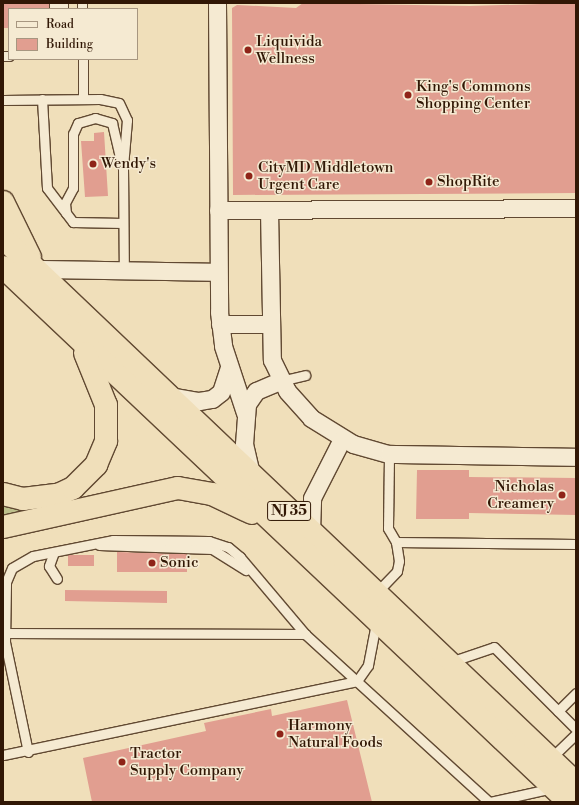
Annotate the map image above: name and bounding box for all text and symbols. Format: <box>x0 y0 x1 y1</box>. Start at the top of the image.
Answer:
legend <box>8 8 138 60</box>
text: Road <box>46 17 74 32</box>
place label: Liquivida Wellness <box>256 32 322 67</box>
text: Building <box>46 37 93 52</box>
marker: Liquivida Wellness <box>243 45 253 55</box>
place label: King's Commons Shopping Center <box>416 77 531 112</box>
marker: King's Commons Shopping Center <box>403 90 413 100</box>
place label: Wendy's <box>101 155 156 173</box>
place label: CityMD Middletown Urgent Care <box>258 158 393 193</box>
marker: Wendy's <box>88 159 98 169</box>
marker: CityMD Middletown Urgent Care <box>243 170 255 182</box>
place label: ShopRite <box>437 173 500 191</box>
marker: ShopRite <box>424 177 434 187</box>
place label: Nicholas Creamery <box>487 477 554 512</box>
marker: Nicholas Creamery <box>557 490 567 500</box>
road number: NJ 35 <box>267 499 311 523</box>
place label: Sonic <box>160 554 199 572</box>
marker: Sonic <box>147 558 157 568</box>
place label: Harmony Natural Foods <box>288 716 383 751</box>
marker: Harmony Natural Foods <box>275 729 285 739</box>
place label: Tractor Supply Company <box>130 744 244 779</box>
marker: Tractor Supply Company <box>117 757 127 767</box>

